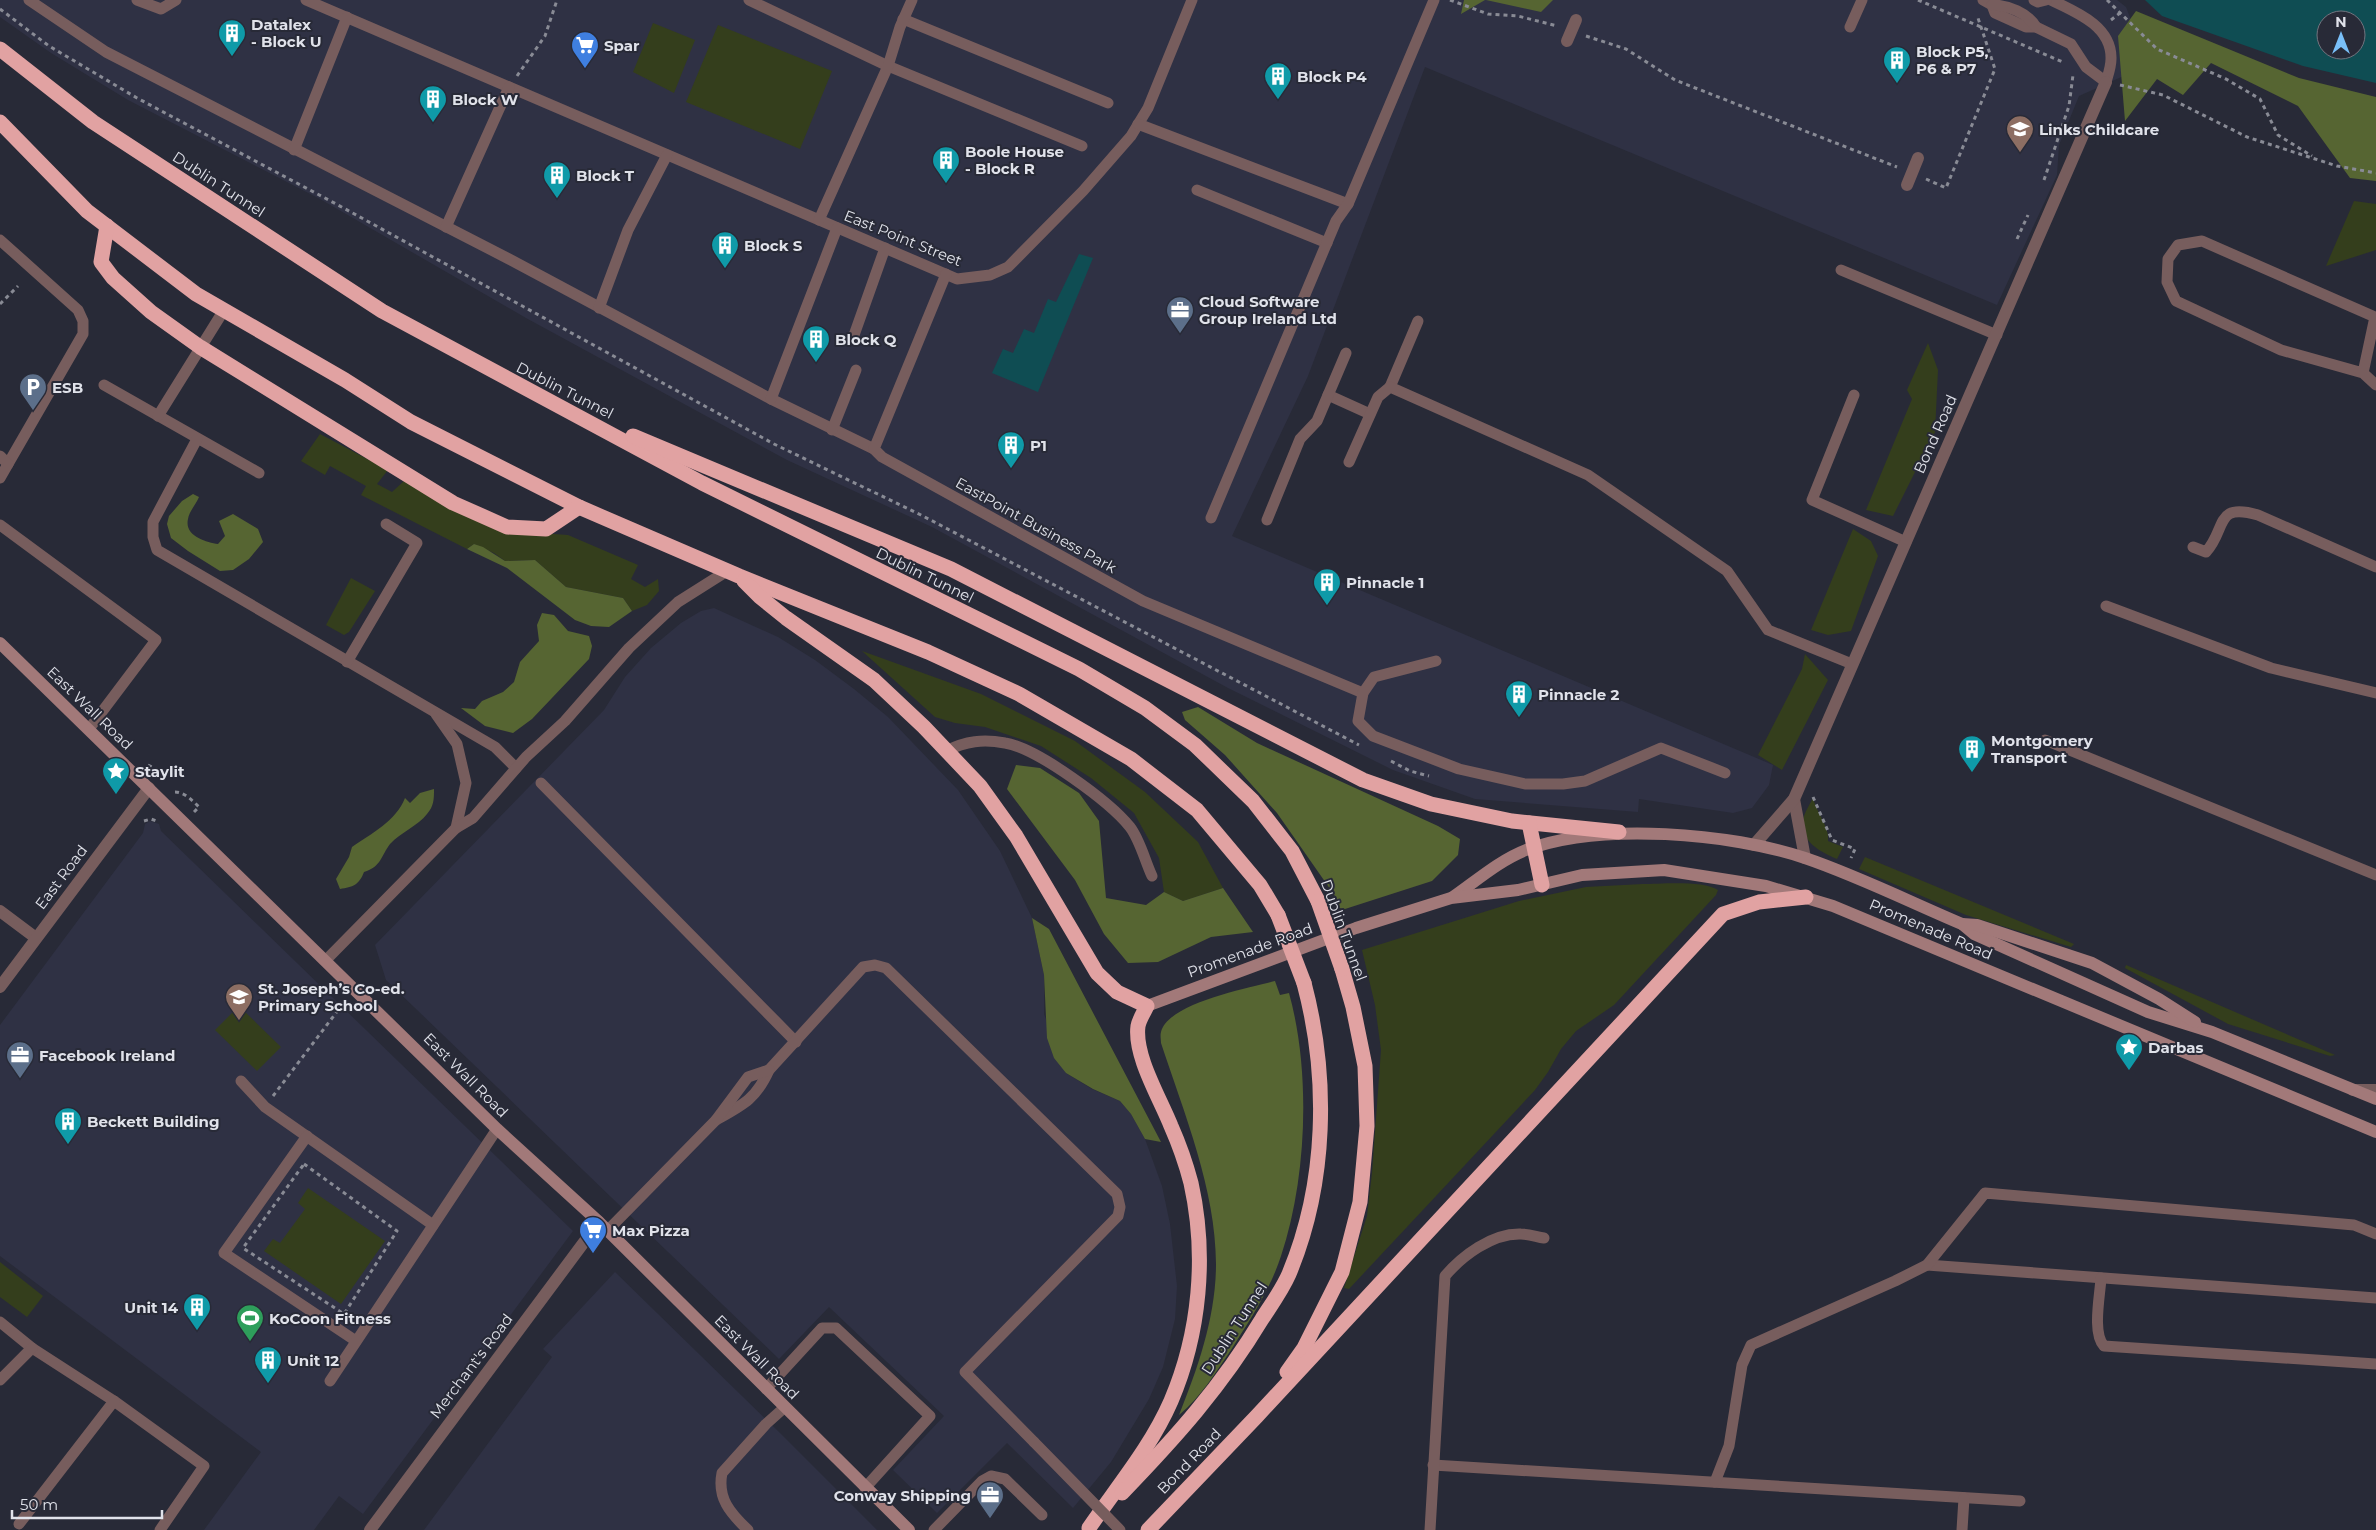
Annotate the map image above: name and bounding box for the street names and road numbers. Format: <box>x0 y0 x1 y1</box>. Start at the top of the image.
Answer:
street label: Dublin Tunnel <box>169 147 269 221</box>
street label: East Point Street <box>841 206 965 270</box>
street label: Dublin Tunnel <box>513 357 617 423</box>
street label: Bond Road <box>1909 392 1961 476</box>
street label: EastPoint Business Park <box>952 473 1120 577</box>
street label: Dublin Tunnel <box>873 543 977 607</box>
street label: East Wall Road <box>43 662 137 754</box>
street label: East Road <box>31 841 91 913</box>
street label: Dublin Tunnel <box>1317 877 1371 983</box>
street label: Promenade Road <box>1867 894 1995 964</box>
street label: Promenade Road <box>1185 918 1315 982</box>
street label: East Wall Road <box>420 1029 512 1121</box>
street label: Dublin Tunnel <box>1197 1278 1271 1378</box>
street label: Merchant's Road <box>425 1310 517 1422</box>
street label: East Wall Road <box>711 1311 803 1403</box>
street label: Bond Road <box>1153 1424 1225 1498</box>

